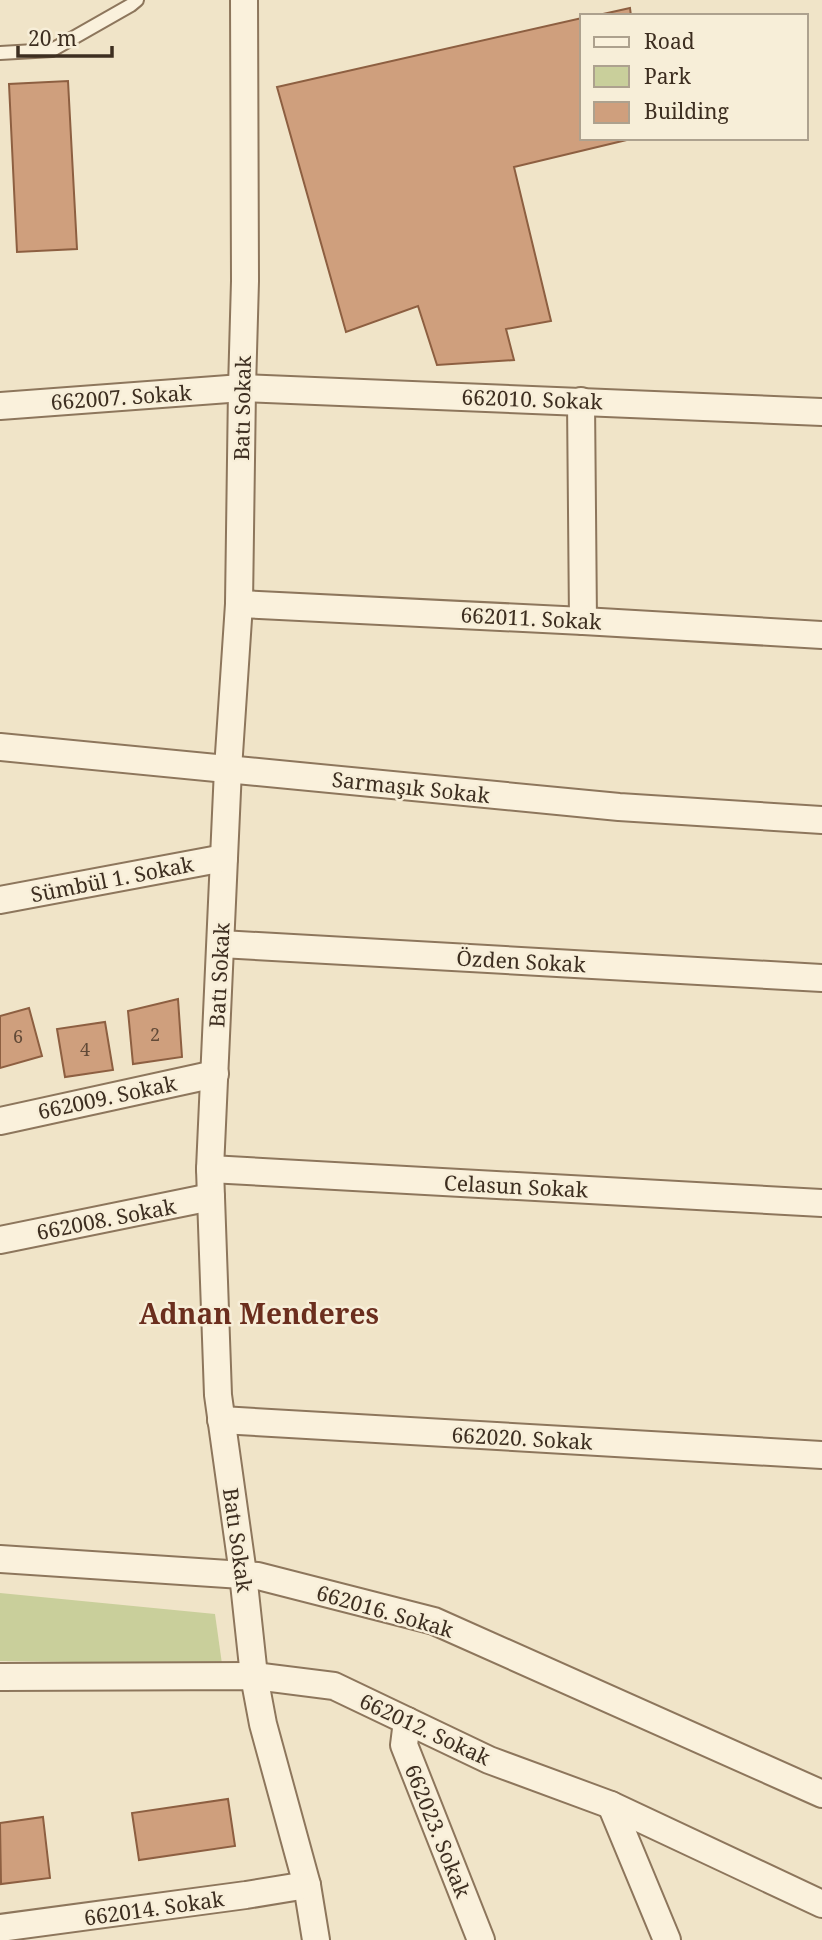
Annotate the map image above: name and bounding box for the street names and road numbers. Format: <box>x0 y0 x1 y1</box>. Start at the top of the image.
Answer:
street label: Batı Sokak <box>227 355 257 461</box>
street label: 662007. Sokak <box>50 378 193 416</box>
street label: 662010. Sokak <box>461 383 604 415</box>
street label: 662011. Sokak <box>460 600 603 636</box>
street label: Sarmaşık Sokak <box>331 765 492 809</box>
street label: Sümbül 1. Sokak <box>28 849 196 909</box>
street label: Batı Sokak <box>202 921 236 1028</box>
street label: Özden Sokak <box>456 944 587 978</box>
street label: 662009. Sokak <box>35 1068 180 1125</box>
street label: Celasun Sokak <box>443 1168 589 1204</box>
street label: 662008. Sokak <box>34 1192 179 1246</box>
street label: 662020. Sokak <box>451 1420 594 1456</box>
street label: Batı Sokak <box>217 1486 259 1595</box>
street label: 662016. Sokak <box>313 1578 457 1644</box>
street label: 662012. Sokak <box>355 1687 495 1772</box>
street label: 662023. Sokak <box>399 1760 478 1902</box>
street label: 662014. Sokak <box>82 1884 227 1932</box>

